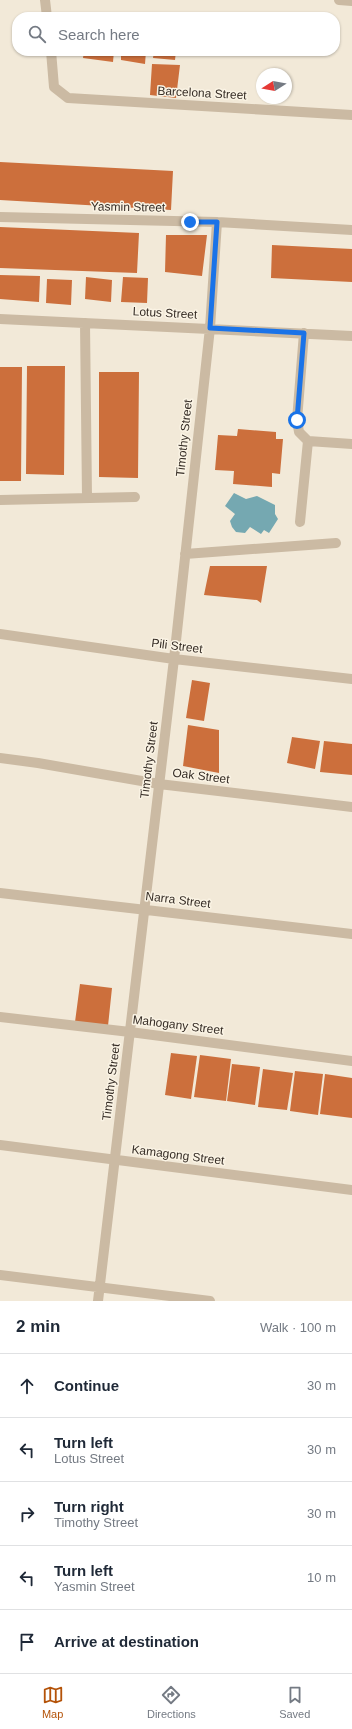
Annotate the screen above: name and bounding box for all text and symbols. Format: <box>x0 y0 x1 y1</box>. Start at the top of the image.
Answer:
search box <box>12 12 340 56</box>
icon: search <box>26 23 48 45</box>
text: Search here <box>58 26 140 43</box>
north arrow <box>256 68 292 104</box>
street label: Barcelona Street <box>157 84 248 102</box>
street label: Yasmin Street <box>91 199 166 215</box>
route end <box>181 213 199 231</box>
street label: Lotus Street <box>132 304 198 322</box>
street label: Timothy Street <box>173 398 195 477</box>
route start <box>288 411 306 429</box>
street label: Pili Street <box>151 636 204 656</box>
street label: Timothy Street <box>137 720 161 799</box>
street label: Oak Street <box>172 766 231 787</box>
street label: Narra Street <box>145 889 212 911</box>
street label: Mahogany Street <box>132 1012 225 1038</box>
street label: Timothy Street <box>99 1042 123 1121</box>
street label: Kamagong Street <box>131 1142 226 1168</box>
text: 2 min <box>16 1317 60 1336</box>
text: Walk · 100 m <box>260 1320 336 1335</box>
icon: ahead <box>16 1375 38 1397</box>
text: Continue <box>54 1377 119 1394</box>
text: 30 m <box>307 1378 336 1393</box>
text: Turn left <box>54 1434 113 1451</box>
icon: left <box>16 1439 38 1461</box>
text: 30 m <box>307 1442 336 1457</box>
text: Lotus Street <box>54 1451 124 1466</box>
text: Turn right <box>54 1498 124 1515</box>
icon: right <box>16 1503 38 1525</box>
text: 30 m <box>307 1506 336 1521</box>
text: Timothy Street <box>54 1515 138 1530</box>
text: Turn left <box>54 1562 113 1579</box>
icon: left <box>16 1567 38 1589</box>
text: 10 m <box>307 1570 336 1585</box>
text: Yasmin Street <box>54 1579 135 1594</box>
icon: arrive <box>16 1631 38 1653</box>
text: Arrive at destination <box>54 1633 199 1650</box>
tab: Map <box>42 1684 64 1720</box>
tab: Directions <box>147 1684 196 1720</box>
tab: Saved <box>279 1684 310 1720</box>

